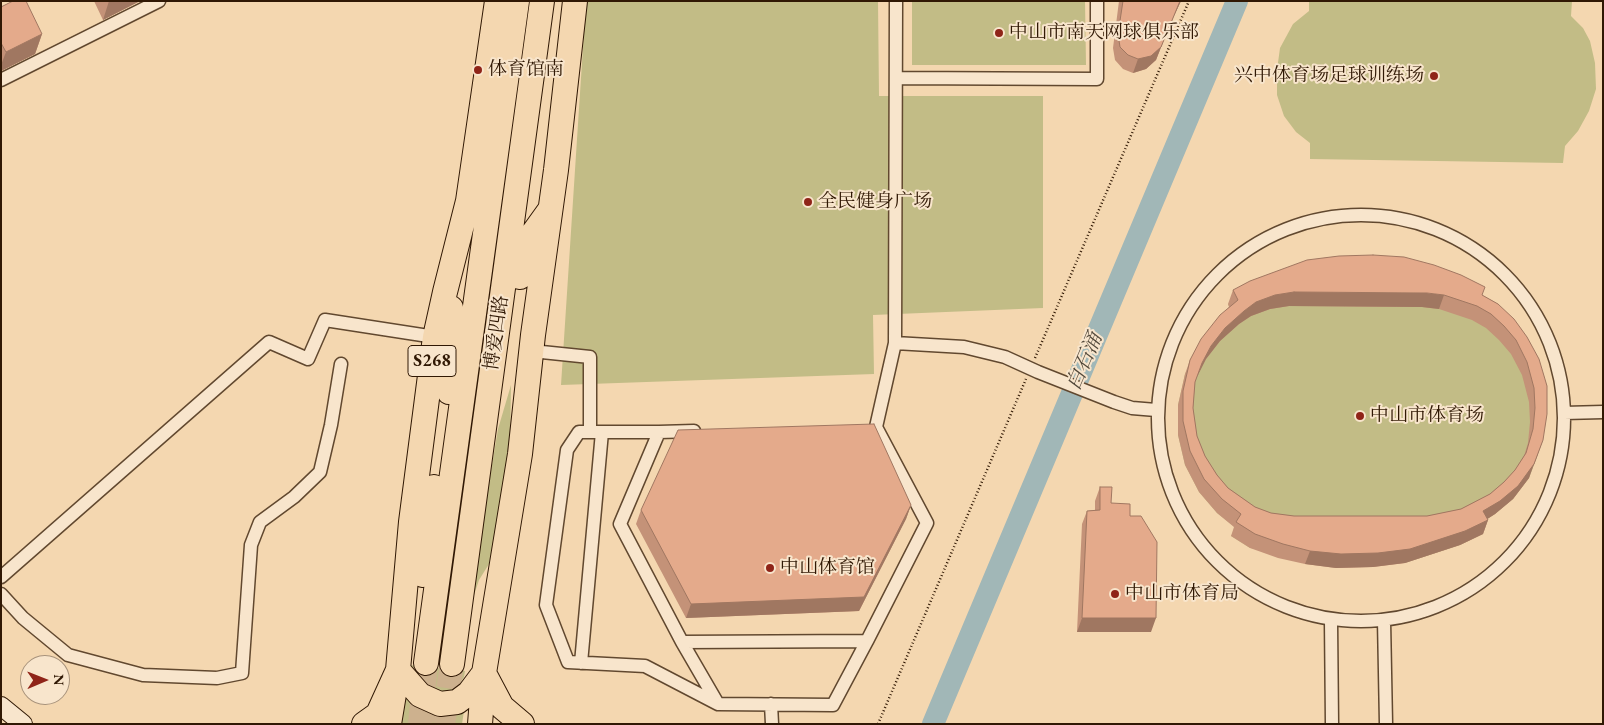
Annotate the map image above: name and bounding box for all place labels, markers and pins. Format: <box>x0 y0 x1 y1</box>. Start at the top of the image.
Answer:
place label: 中山市南天网球俱乐部 <box>1009 22 1199 44</box>
marker: 中山市南天网球俱乐部 <box>993 27 1005 39</box>
place label: 体育馆南 <box>488 59 564 81</box>
marker: 体育馆南 <box>472 64 484 76</box>
place label: 兴中体育场足球训练场 <box>1234 65 1424 87</box>
marker: 兴中体育场足球训练场 <box>1428 70 1440 82</box>
place label: 全民健身广场 <box>818 191 932 213</box>
marker: 全民健身广场 <box>802 196 814 208</box>
place label: 中山市体育场 <box>1370 405 1484 427</box>
marker: 中山市体育场 <box>1354 410 1366 422</box>
place label: 中山体育馆 <box>780 557 875 579</box>
marker: 中山体育馆 <box>764 562 776 574</box>
place label: 中山市体育局 <box>1125 583 1239 605</box>
marker: 中山市体育局 <box>1109 588 1121 600</box>

